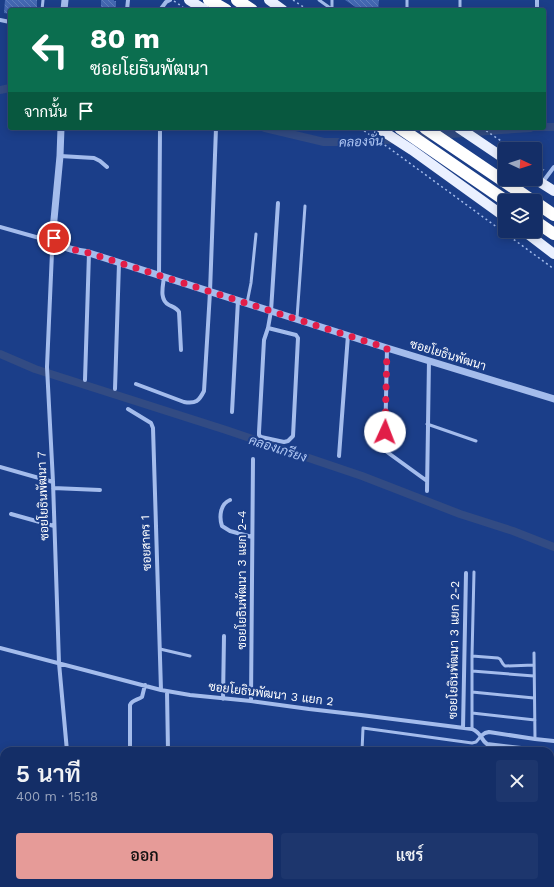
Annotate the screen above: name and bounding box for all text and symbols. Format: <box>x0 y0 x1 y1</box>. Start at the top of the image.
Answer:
text: 80 m <box>90 22 160 55</box>
icon: left <box>24 24 76 76</box>
text: ซอยโยธินพัฒนา <box>90 58 208 79</box>
icon: arrive <box>75 100 97 122</box>
text: จากนั้น <box>24 103 67 121</box>
water label: คลองจั่น <box>338 129 384 150</box>
north arrow <box>498 142 542 186</box>
map controls <box>498 142 542 238</box>
button: layers <box>498 194 542 238</box>
pin <box>37 221 71 255</box>
icon: arrive <box>43 227 65 249</box>
street label: ซอยโยธินพัฒนา <box>408 336 488 373</box>
position arrow <box>364 411 406 453</box>
water label: คลองเกรียง <box>247 430 309 465</box>
street label: ซอยโยธินพัฒนา 7 <box>33 451 52 541</box>
street label: ซอยโยธินพัฒนา 3 แยก 2-4 <box>234 510 249 650</box>
street label: ซอยสาคร 1 <box>138 515 154 571</box>
street label: ซอยโยธินพัฒนา 3 แยก 2-2 <box>445 581 462 719</box>
street label: ซอยโยธินพัฒนา 3 แยก 2 <box>208 678 334 709</box>
text: 5 นาที <box>16 760 81 788</box>
button: close <box>496 760 538 802</box>
text: 400 m · 15:18 <box>16 789 98 804</box>
button: ออก <box>16 833 273 879</box>
button: แชร์ <box>281 833 538 879</box>

